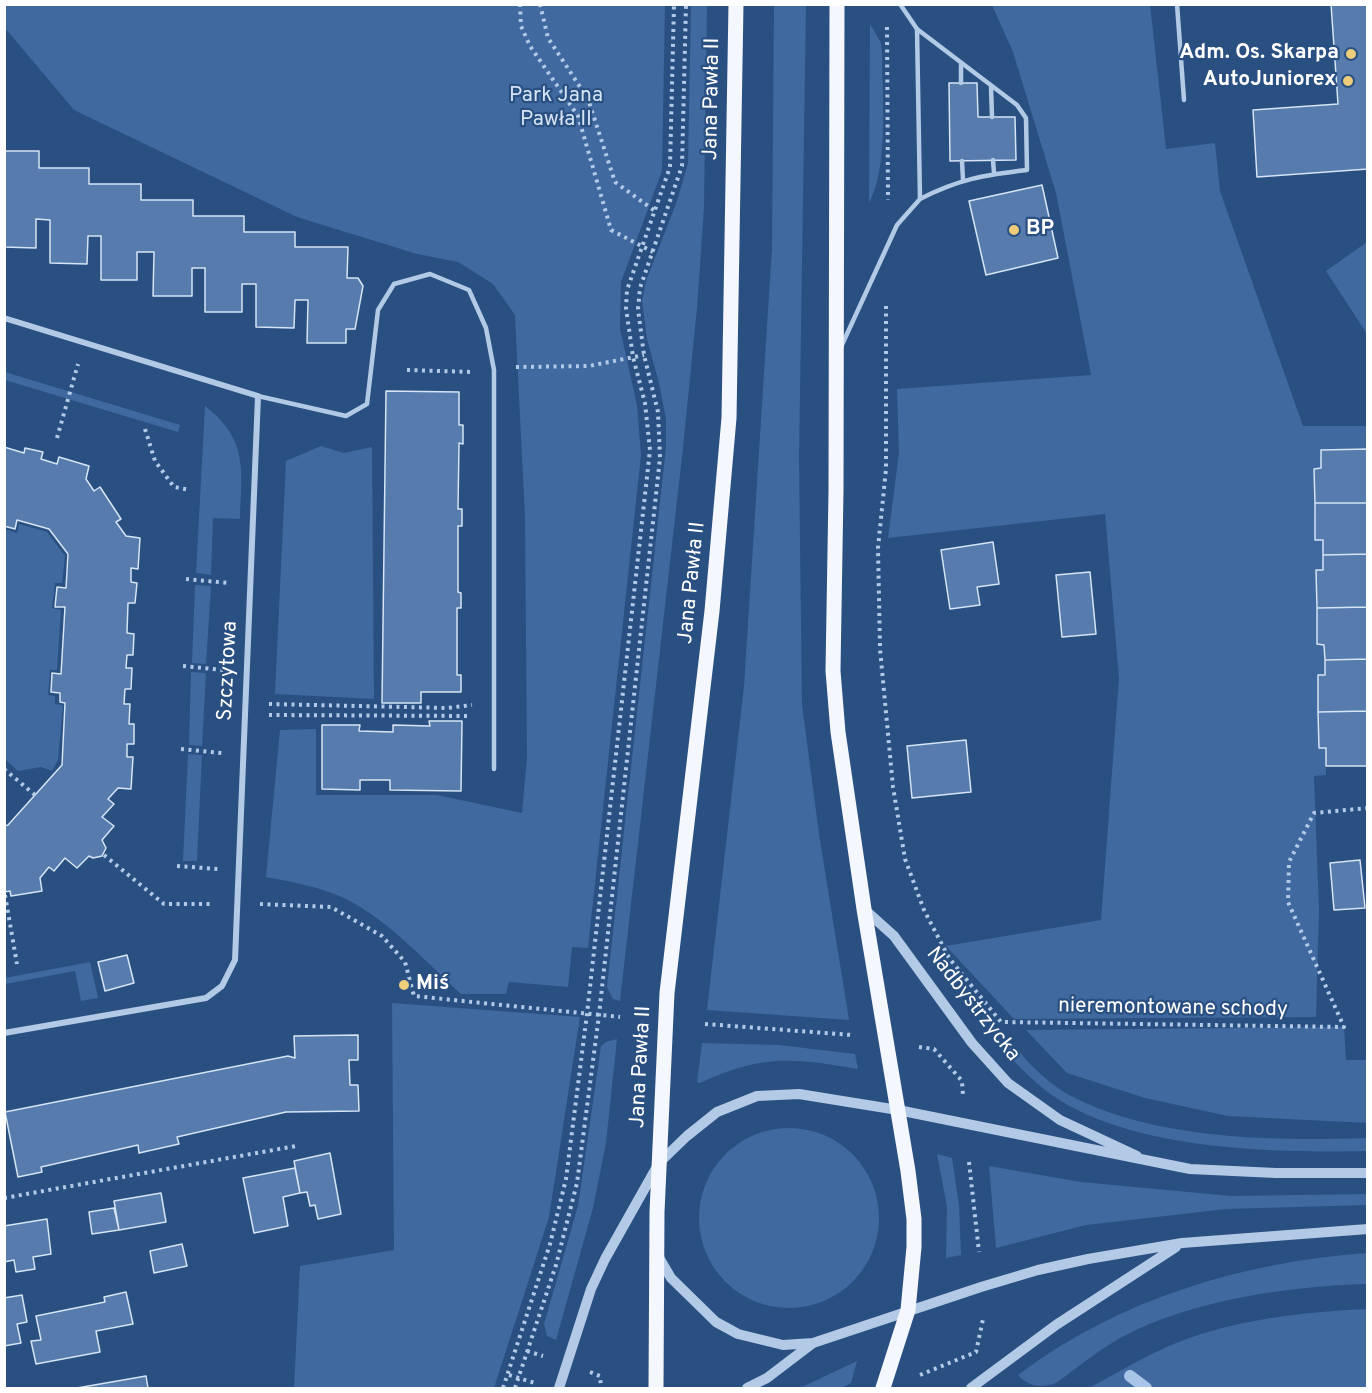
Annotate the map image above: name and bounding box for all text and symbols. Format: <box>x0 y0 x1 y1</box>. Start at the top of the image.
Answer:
street label: Jana Pawła II <box>699 37 727 161</box>
place label: Adm. Os. Skarpa <box>1179 41 1339 67</box>
marker: Adm. Os. Skarpa <box>1344 47 1358 61</box>
place label: AutoJuniorex <box>1203 68 1336 94</box>
marker: AutoJuniorex <box>1341 74 1355 88</box>
park label: Park Jana Pawła II <box>509 84 603 134</box>
place label: BP <box>1026 217 1054 243</box>
marker: BP <box>1007 223 1021 237</box>
street label: Jana Pawła II <box>674 521 712 645</box>
street label: Szczytowa <box>214 620 244 722</box>
street label: Nadbystrzycka <box>920 943 1024 1067</box>
place label: Miś <box>416 972 449 998</box>
marker: Miś <box>397 978 411 992</box>
street label: nieremontowane schody <box>1058 994 1288 1024</box>
street label: Jana Pawła II <box>626 1005 658 1129</box>

